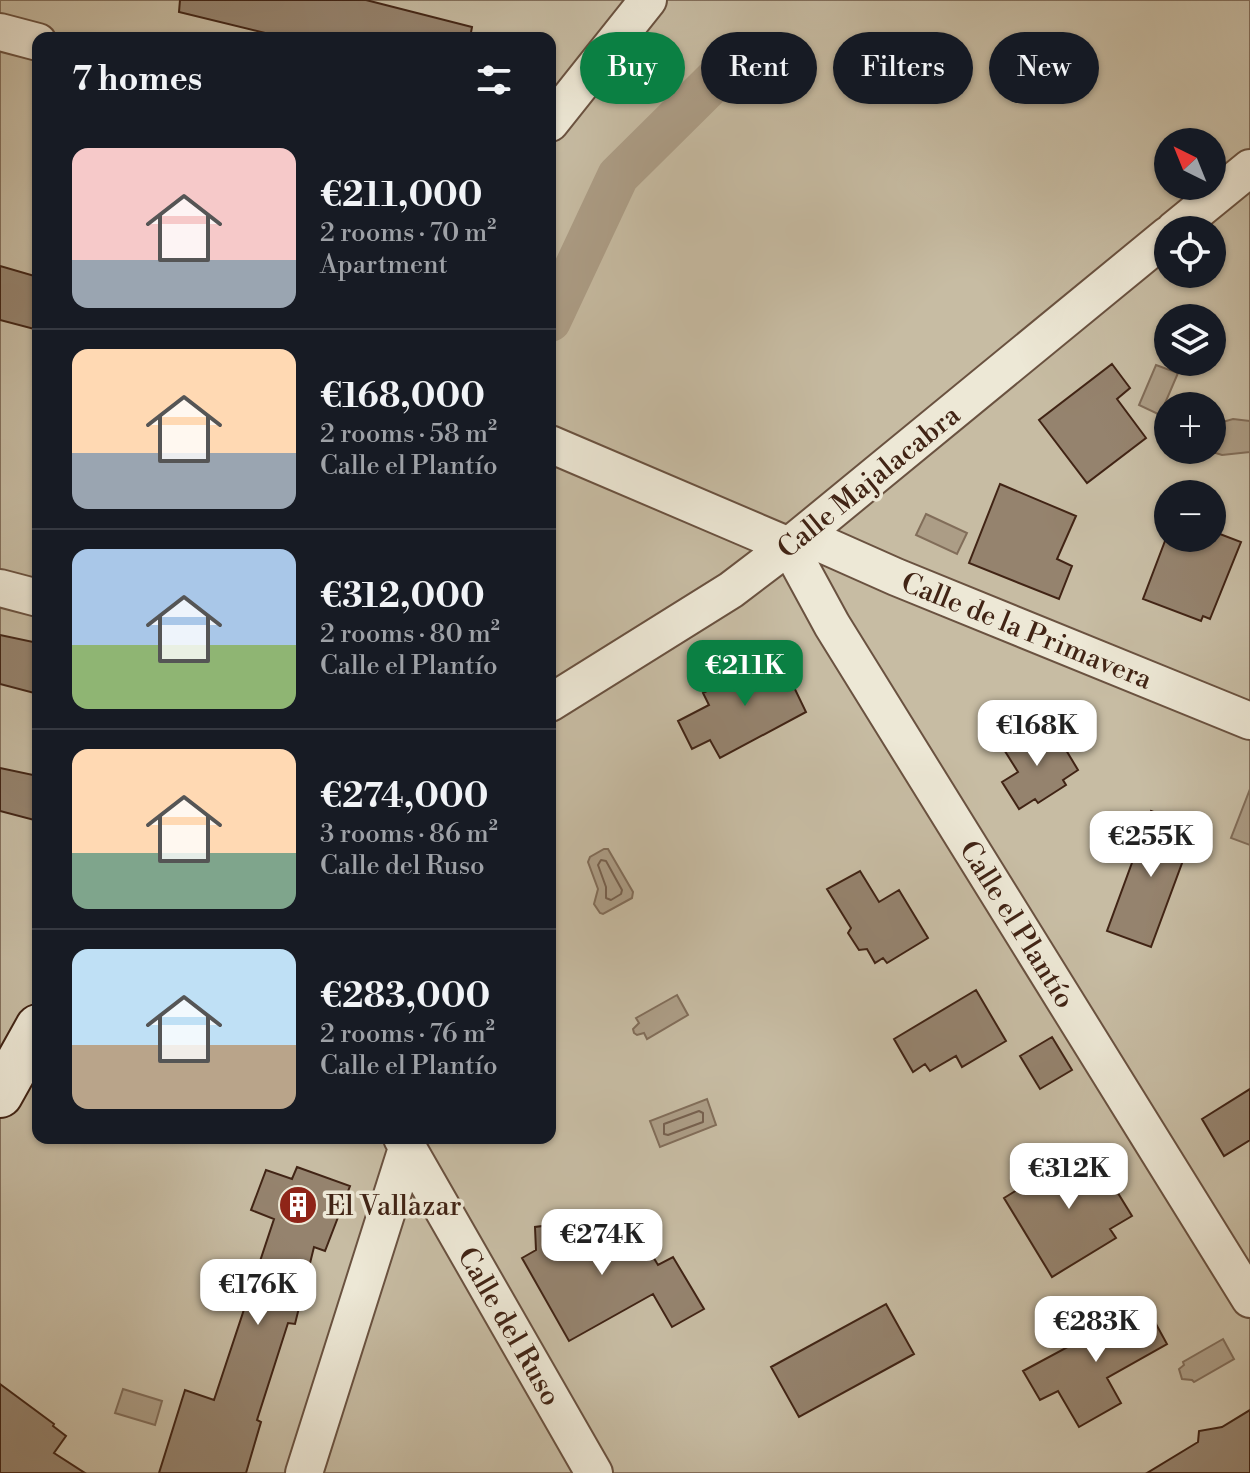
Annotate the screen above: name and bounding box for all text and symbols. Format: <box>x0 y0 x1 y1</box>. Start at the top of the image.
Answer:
chip: Buy <box>580 32 685 104</box>
chip: Rent <box>701 32 817 104</box>
chip: Filters <box>833 32 973 104</box>
chip: New <box>989 32 1099 104</box>
icon: filters <box>472 58 516 102</box>
text: 7 homes <box>72 59 202 101</box>
north arrow <box>1154 128 1226 200</box>
map controls <box>1154 128 1226 552</box>
text: €211,000 <box>320 175 483 217</box>
icon: home <box>136 180 232 276</box>
button: locate <box>1154 216 1226 288</box>
text: 2 rooms · 70 m² <box>320 217 496 249</box>
text: Apartment <box>320 249 448 281</box>
button: layers <box>1154 304 1226 376</box>
text: €168,000 <box>320 376 485 418</box>
icon: home <box>136 381 232 477</box>
button: + <box>1154 392 1226 464</box>
street label: Calle Majalacabra <box>771 397 968 567</box>
text: 2 rooms · 58 m² <box>320 418 497 450</box>
text: Calle el Plantío <box>320 450 498 482</box>
button: − <box>1154 480 1226 552</box>
street label: Calle de la Primavera <box>896 565 1158 698</box>
text: €312,000 <box>320 576 485 618</box>
icon: home <box>136 581 232 677</box>
text: 2 rooms · 80 m² <box>320 618 500 650</box>
pin: €211K <box>689 640 801 708</box>
text: Calle el Plantío <box>320 650 498 682</box>
text: €211K <box>705 650 785 682</box>
pin: €168K <box>981 700 1093 768</box>
text: €168K <box>996 710 1078 742</box>
text: €274,000 <box>320 776 488 818</box>
icon: home <box>136 781 232 877</box>
pin: €255K <box>1095 811 1207 879</box>
text: 3 rooms · 86 m² <box>320 818 498 850</box>
text: €255K <box>1108 821 1194 853</box>
street label: Calle el Plantío <box>951 834 1082 1015</box>
text: Calle del Ruso <box>320 850 485 882</box>
text: €283,000 <box>320 976 490 1018</box>
icon: home <box>136 981 232 1077</box>
text: 2 rooms · 76 m² <box>320 1018 495 1050</box>
text: Calle el Plantío <box>320 1050 498 1082</box>
pin: €312K <box>1013 1143 1125 1211</box>
text: €312K <box>1028 1153 1110 1185</box>
building icon: El Vallazar <box>277 1184 319 1226</box>
place label: El Vallazar <box>326 1189 462 1224</box>
pin: €274K <box>546 1209 658 1277</box>
text: €274K <box>559 1219 645 1251</box>
street label: Calle del Ruso <box>449 1241 568 1412</box>
pin: €176K <box>202 1259 314 1327</box>
text: €176K <box>218 1269 298 1301</box>
pin: €283K <box>1040 1296 1152 1364</box>
text: €283K <box>1053 1306 1139 1338</box>

